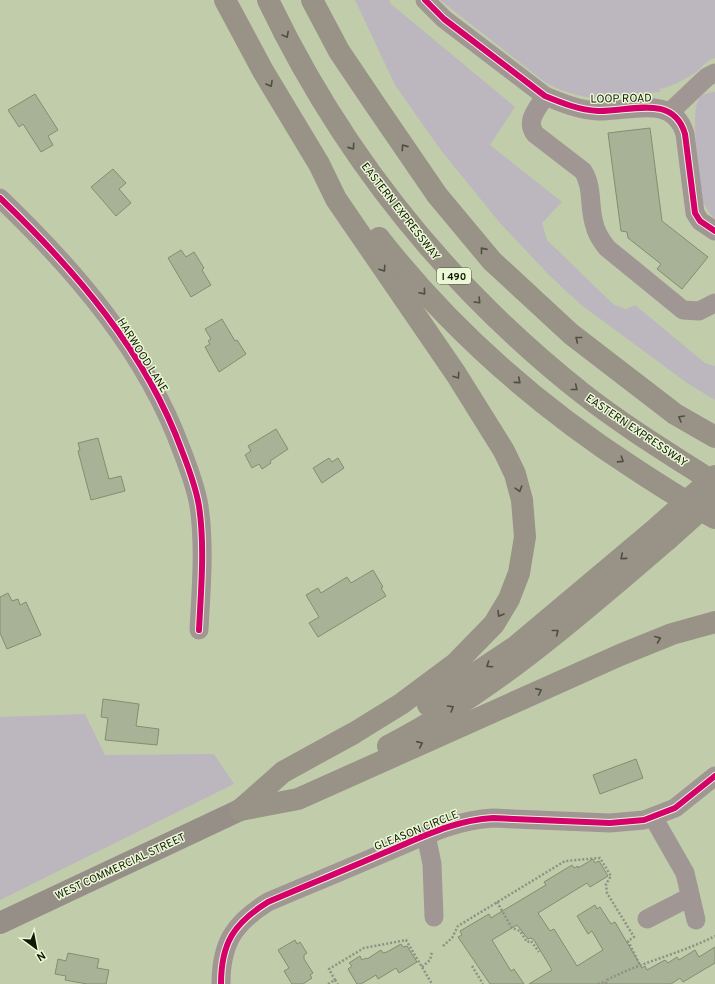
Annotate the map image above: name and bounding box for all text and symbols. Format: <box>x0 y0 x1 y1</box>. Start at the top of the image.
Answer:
one-way arrow <box>282 30 289 38</box>
one-way arrow <box>265 80 272 87</box>
street label: LOOP ROAD <box>590 91 652 107</box>
one-way arrow <box>347 143 355 150</box>
one-way arrow <box>401 144 409 151</box>
street label: EASTERN EXPRESSWAY <box>358 160 443 263</box>
one-way arrow <box>481 248 488 255</box>
one-way arrow <box>378 264 385 271</box>
road number: I 490 <box>437 268 471 284</box>
one-way arrow <box>419 287 426 294</box>
one-way arrow <box>474 296 481 304</box>
street label: HARWOOD LANE <box>114 316 171 395</box>
one-way arrow <box>575 337 582 344</box>
one-way arrow <box>452 372 460 379</box>
one-way arrow <box>513 377 520 384</box>
one-way arrow <box>571 383 578 390</box>
street label: EASTERN EXPRESSWAY <box>583 391 690 470</box>
one-way arrow <box>678 415 685 422</box>
one-way arrow <box>617 455 624 463</box>
one-way arrow <box>514 486 523 493</box>
one-way arrow <box>620 552 627 559</box>
one-way arrow <box>497 610 504 617</box>
one-way arrow <box>552 630 559 637</box>
one-way arrow <box>655 636 662 644</box>
one-way arrow <box>486 660 493 668</box>
one-way arrow <box>535 688 542 696</box>
one-way arrow <box>447 705 454 713</box>
one-way arrow <box>417 741 424 749</box>
street label: GLEASON CIRCLE <box>372 808 461 854</box>
street label: WEST COMMERCIAL STREET <box>53 831 188 903</box>
north arrow <box>16 928 56 968</box>
text: N <box>34 948 48 964</box>

